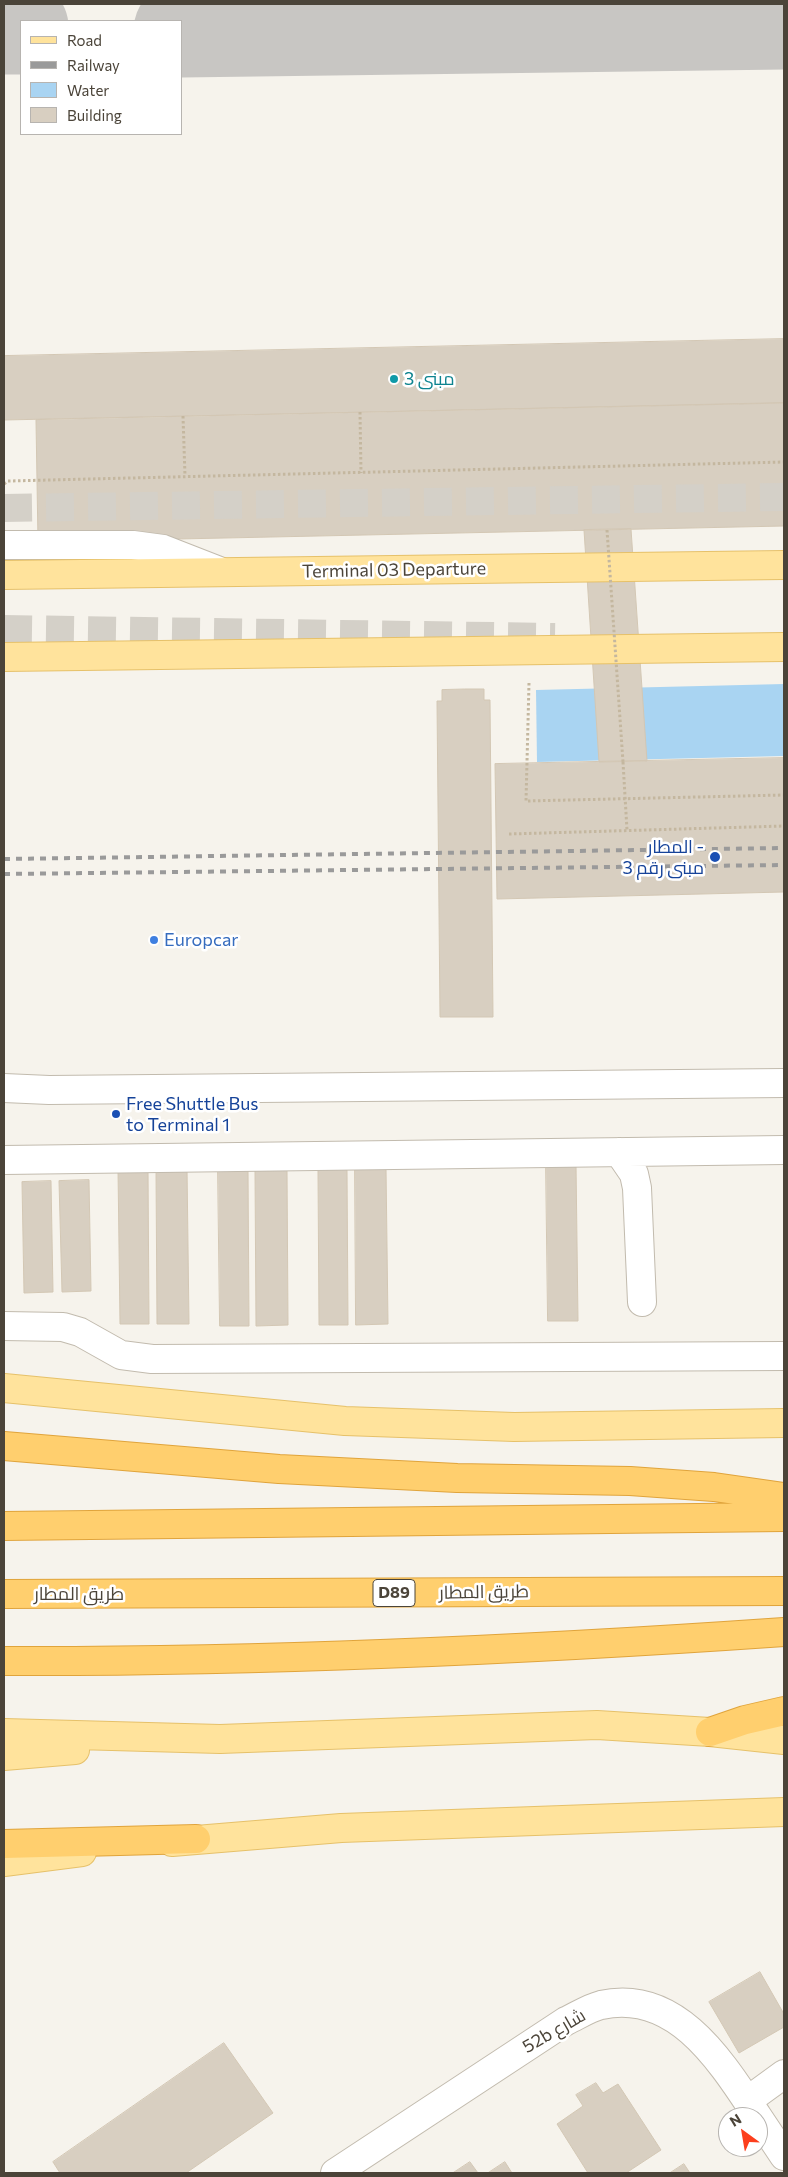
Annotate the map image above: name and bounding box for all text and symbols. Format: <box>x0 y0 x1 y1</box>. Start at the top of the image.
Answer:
legend <box>20 20 182 135</box>
text: Road <box>67 31 102 49</box>
text: Railway <box>67 56 120 74</box>
text: Water <box>67 81 109 99</box>
text: Building <box>67 106 122 124</box>
place label: مبنى 3 <box>404 368 455 390</box>
marker: مبنى 3 <box>388 373 400 385</box>
street label: Terminal 03 Departure <box>302 558 486 582</box>
place label: المطار - مبنى رقم 3 <box>622 836 704 879</box>
marker: المطار - مبنى رقم 3 <box>708 850 722 864</box>
place label: Europcar <box>164 929 239 951</box>
marker: Europcar <box>148 934 160 946</box>
place label: Free Shuttle Bus to Terminal 1 <box>126 1093 258 1136</box>
marker: Free Shuttle Bus to Terminal 1 <box>110 1108 122 1120</box>
road number: D89 <box>373 1580 415 1606</box>
street label: طريق المطار <box>439 1580 529 1604</box>
street label: طريق المطار <box>34 1583 124 1605</box>
street label: 52b شارع <box>519 2004 589 2058</box>
north arrow <box>718 2107 768 2157</box>
text: N <box>726 2110 744 2130</box>

